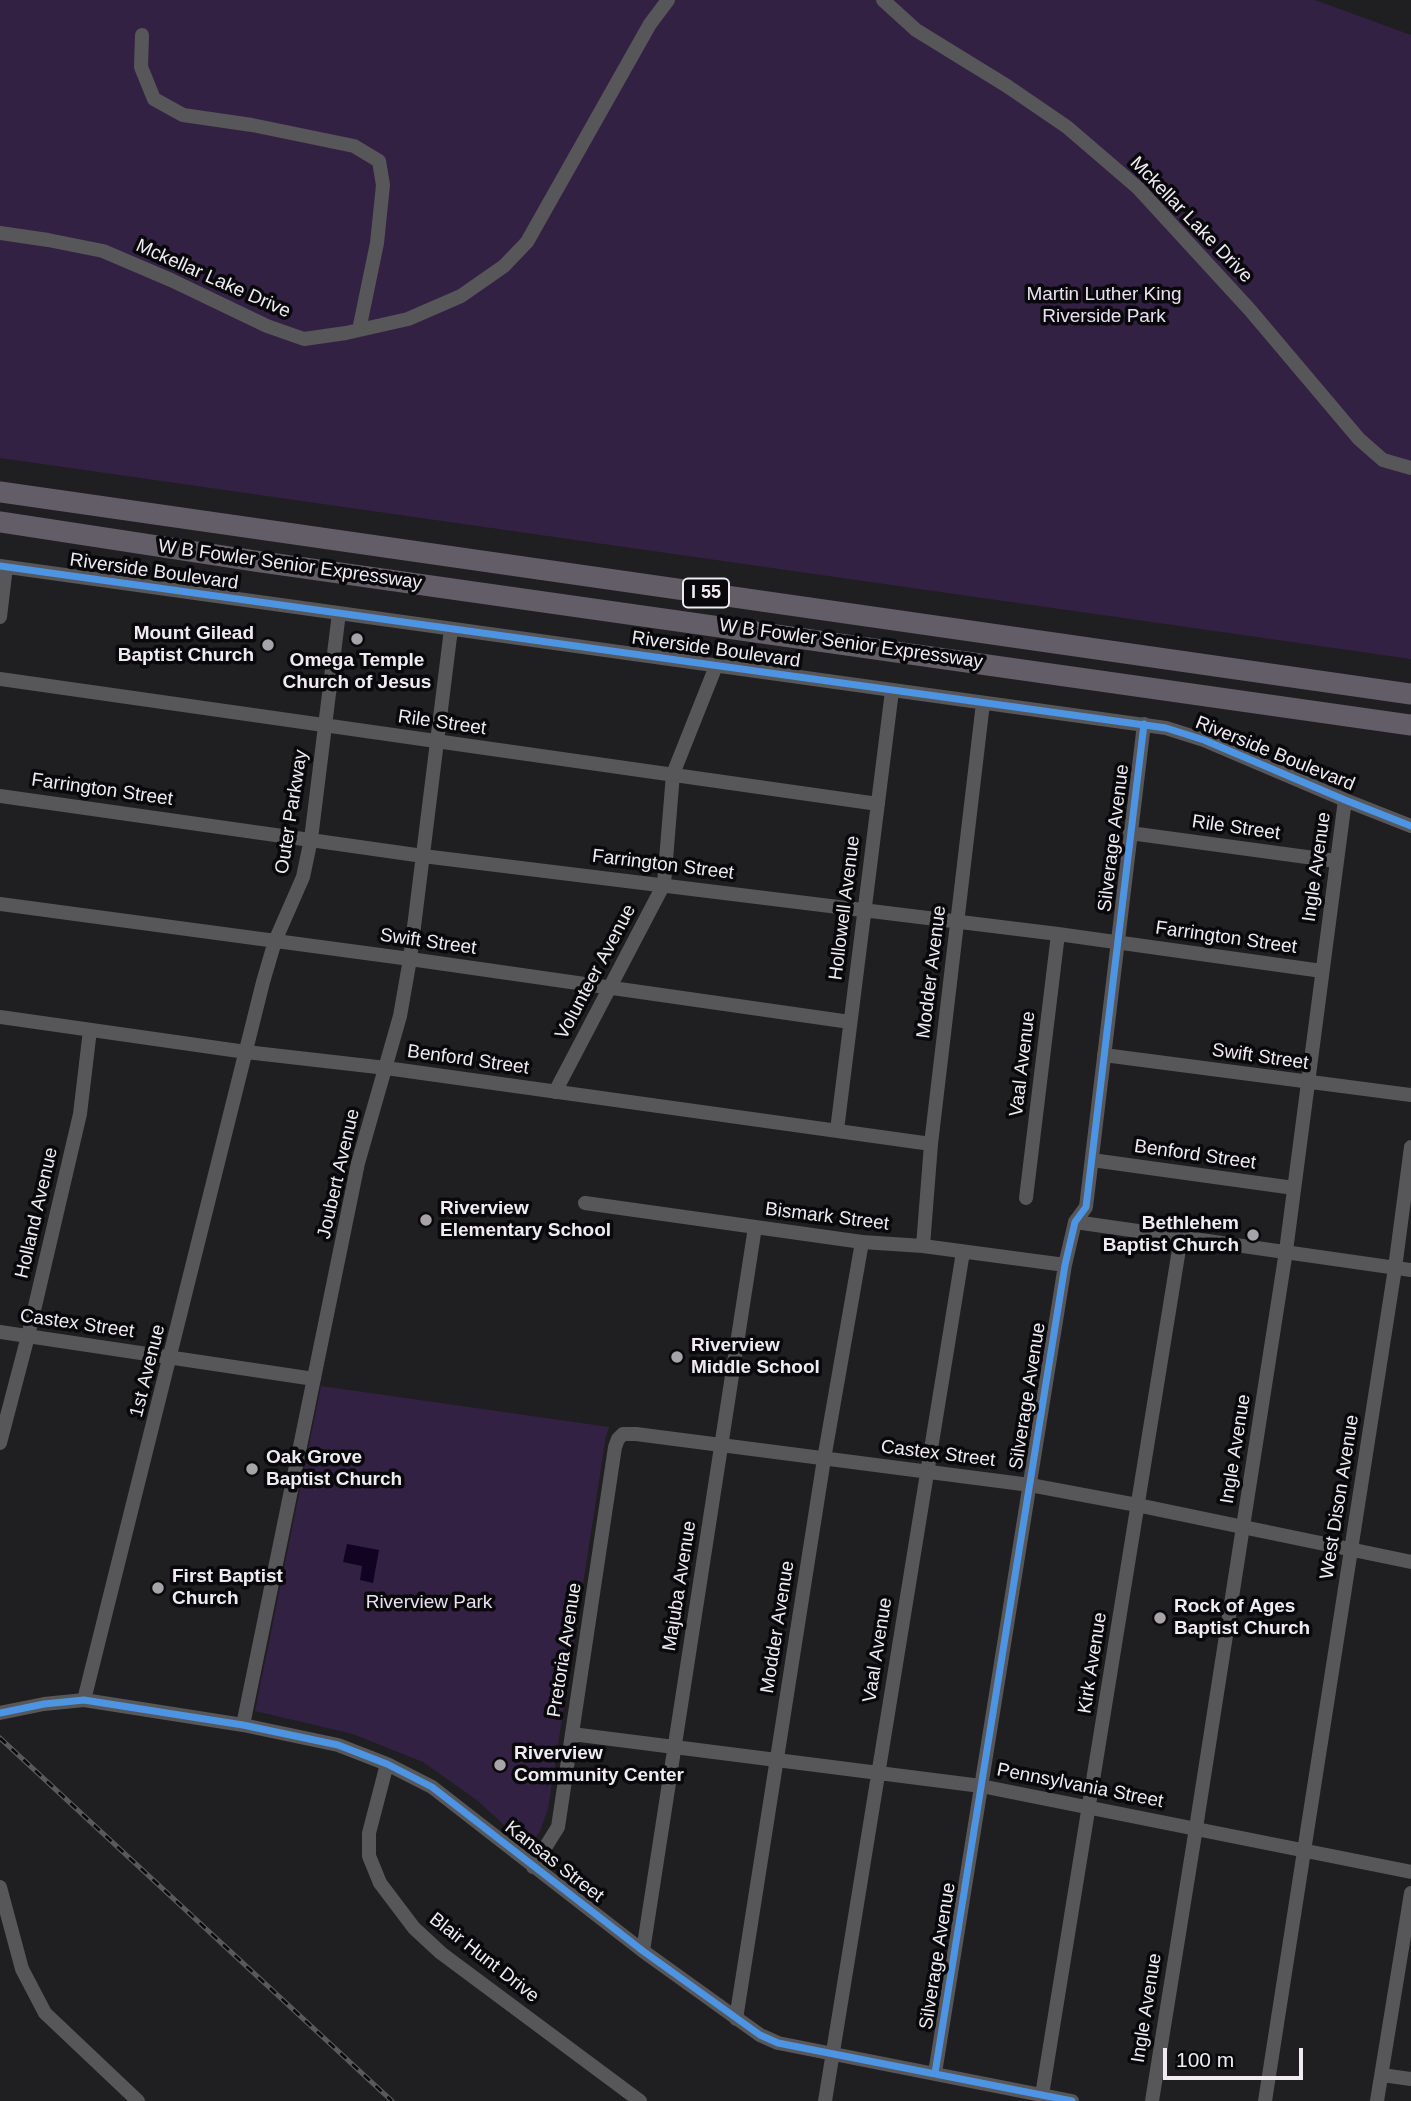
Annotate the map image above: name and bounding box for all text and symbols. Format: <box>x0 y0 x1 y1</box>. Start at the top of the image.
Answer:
street label: Mckellar Lake Drive <box>1125 152 1257 288</box>
street label: Mckellar Lake Drive <box>132 235 294 323</box>
park label: Martin Luther King Riverside Park <box>1026 284 1182 328</box>
street label: W B Fowler Senior Expressway <box>157 535 423 595</box>
street label: Riverside Boulevard <box>68 549 240 595</box>
road number: I 55 <box>683 578 729 608</box>
street label: W B Fowler Senior Expressway <box>718 614 984 674</box>
place label: Mount Gilead Baptist Church <box>118 623 254 667</box>
street label: Riverside Boulevard <box>630 627 802 673</box>
marker: Omega Temple Church of Jesus <box>349 631 365 647</box>
marker: Mount Gilead Baptist Church <box>260 637 276 653</box>
place label: Omega Temple Church of Jesus <box>283 650 431 694</box>
street label: Rile Street <box>396 706 488 740</box>
street label: Riverside Boulevard <box>1192 712 1358 796</box>
street label: Outer Parkway <box>271 748 313 876</box>
street label: Silverage Avenue <box>1094 763 1134 913</box>
street label: Farrington Street <box>30 769 174 811</box>
street label: Rile Street <box>1190 811 1282 845</box>
street label: Ingle Avenue <box>1298 811 1336 923</box>
street label: Hollowell Avenue <box>825 834 865 982</box>
street label: Farrington Street <box>591 845 735 885</box>
street label: Volunteer Avenue <box>551 901 641 1043</box>
street label: Modder Avenue <box>913 904 951 1040</box>
street label: Farrington Street <box>1154 917 1298 959</box>
street label: Swift Street <box>378 924 478 960</box>
street label: Vaal Avenue <box>1005 1010 1041 1118</box>
street label: Swift Street <box>1210 1039 1310 1075</box>
street label: Benford Street <box>406 1040 530 1080</box>
street label: Joubert Avenue <box>313 1107 365 1241</box>
street label: Benford Street <box>1133 1135 1257 1175</box>
street label: Holland Avenue <box>11 1145 63 1281</box>
place label: Riverview Elementary School <box>440 1198 611 1242</box>
street label: Bismark Street <box>764 1198 890 1236</box>
marker: Riverview Elementary School <box>418 1212 434 1228</box>
place label: Bethlehem Baptist Church <box>1103 1213 1239 1257</box>
marker: Bethlehem Baptist Church <box>1245 1227 1261 1243</box>
street label: Castex Street <box>18 1305 136 1343</box>
street label: Silverage Avenue <box>1005 1321 1051 1471</box>
street label: 1st Avenue <box>125 1322 171 1420</box>
place label: Riverview Middle School <box>691 1335 820 1379</box>
marker: Riverview Middle School <box>669 1349 685 1365</box>
street label: Ingle Avenue <box>1216 1393 1256 1505</box>
street label: West Dison Avenue <box>1316 1413 1364 1581</box>
street label: Castex Street <box>879 1436 997 1472</box>
place label: Oak Grove Baptist Church <box>266 1447 402 1491</box>
marker: Oak Grove Baptist Church <box>244 1461 260 1477</box>
street label: Majuba Avenue <box>658 1519 702 1653</box>
street label: Modder Avenue <box>756 1559 800 1695</box>
place label: First Baptist Church <box>172 1566 283 1610</box>
marker: First Baptist Church <box>150 1580 166 1596</box>
street label: Pretoria Avenue <box>543 1581 587 1719</box>
park label: Riverview Park <box>366 1592 492 1614</box>
street label: Vaal Avenue <box>858 1596 898 1704</box>
place label: Rock of Ages Baptist Church <box>1174 1596 1310 1640</box>
marker: Rock of Ages Baptist Church <box>1152 1610 1168 1626</box>
street label: Kirk Avenue <box>1074 1611 1112 1715</box>
place label: Riverview Community Center <box>514 1743 684 1787</box>
marker: Riverview Community Center <box>492 1757 508 1773</box>
street label: Pennsylvania Street <box>995 1759 1165 1813</box>
street label: Kansas Street <box>500 1816 608 1908</box>
street label: Silverage Avenue <box>915 1881 961 2031</box>
street label: Blair Hunt Drive <box>425 1908 543 2008</box>
street label: Ingle Avenue <box>1127 1952 1167 2064</box>
scale bar <box>1166 2035 1306 2078</box>
text: 100 m <box>1176 2048 1234 2071</box>

